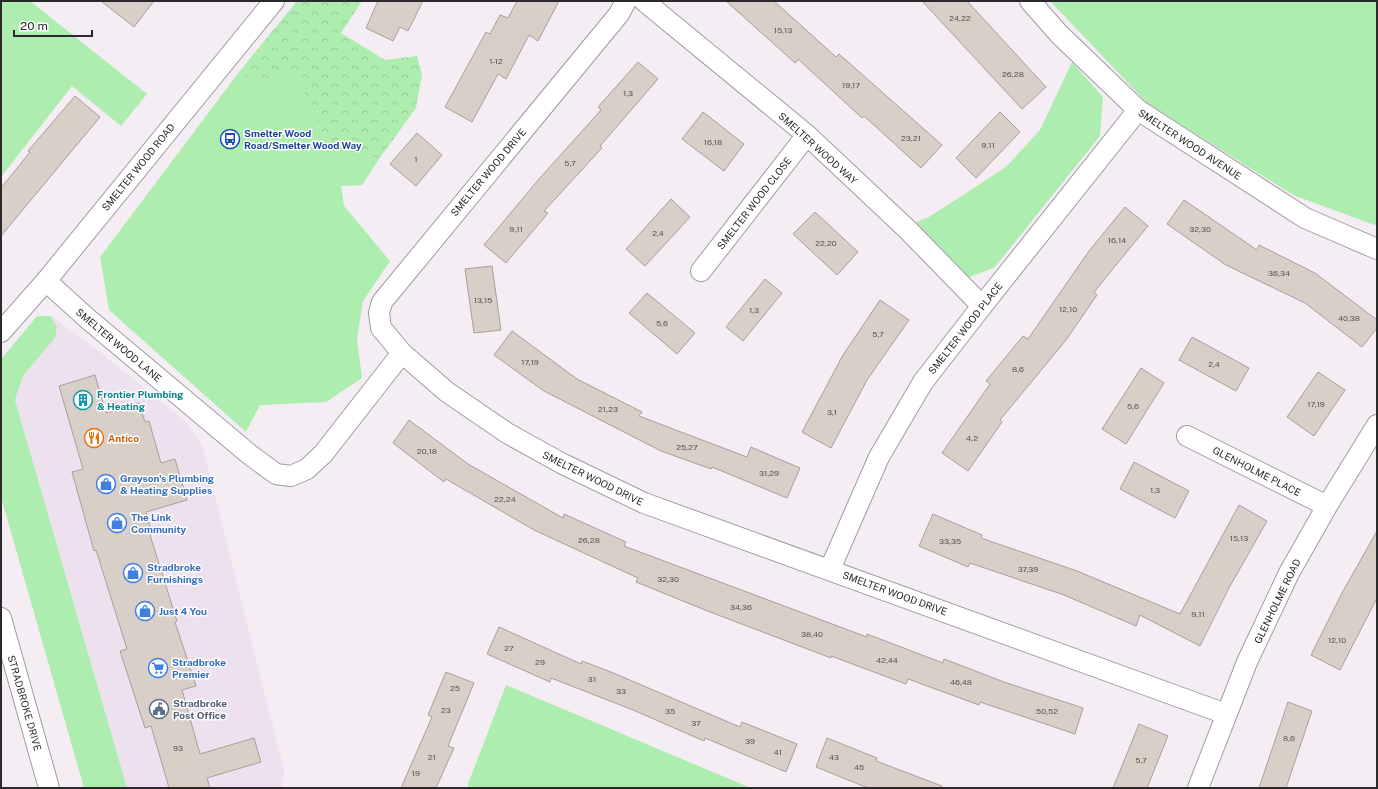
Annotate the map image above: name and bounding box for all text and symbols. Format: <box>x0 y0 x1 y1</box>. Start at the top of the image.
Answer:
scale bar <box>14 12 92 38</box>
house number: 24,22 <box>949 13 971 23</box>
text: 20 m <box>20 19 48 33</box>
house number: 15,13 <box>774 25 792 35</box>
house number: 1-12 <box>489 56 503 66</box>
house number: 26,28 <box>1002 69 1024 79</box>
house number: 19,17 <box>842 80 860 90</box>
house number: 1,3 <box>623 88 633 98</box>
street label: SMELTER WOOD AVENUE <box>1136 106 1244 182</box>
street label: SMELTER WOOD WAY <box>776 109 860 187</box>
street label: SMELTER WOOD ROAD <box>99 121 177 213</box>
street label: SMELTER WOOD DRIVE <box>448 126 528 218</box>
place label: Smelter Wood Road/Smelter Wood Way <box>244 127 362 151</box>
bus stop icon: Smelter Wood Road/Smelter Wood Way <box>219 128 241 150</box>
house number: 23,21 <box>901 133 921 143</box>
house number: 16,18 <box>704 137 722 147</box>
house number: 9,11 <box>981 140 995 150</box>
house number: 1 <box>414 154 418 164</box>
street label: SMELTER WOOD CLOSE <box>714 154 794 252</box>
house number: 5,7 <box>564 158 576 168</box>
house number: 9,11 <box>509 224 523 234</box>
house number: 32,30 <box>1189 224 1211 234</box>
house number: 2,4 <box>652 228 664 238</box>
house number: 16,14 <box>1108 235 1126 245</box>
house number: 22,20 <box>815 238 837 248</box>
house number: 36,34 <box>1268 268 1290 278</box>
street label: SMELTER WOOD PLACE <box>925 280 1005 376</box>
house number: 13,15 <box>474 295 492 305</box>
house number: 12,10 <box>1059 304 1077 314</box>
house number: 1,3 <box>749 305 759 315</box>
street label: SMELTER WOOD LANE <box>74 306 164 384</box>
house number: 40,38 <box>1338 313 1360 323</box>
house number: 5,6 <box>656 318 668 328</box>
house number: 5,7 <box>872 329 884 339</box>
house number: 17,19 <box>521 357 539 367</box>
house number: 2,4 <box>1208 359 1220 369</box>
house number: 8,6 <box>1012 364 1024 374</box>
place label: Frontier Plumbing & Heating <box>97 388 184 412</box>
building icon: Frontier Plumbing & Heating <box>72 389 94 411</box>
house number: 17,19 <box>1307 399 1325 409</box>
house number: 5,6 <box>1127 401 1139 411</box>
house number: 21,23 <box>598 404 618 414</box>
house number: 3,1 <box>827 407 837 417</box>
restaurant icon: Antico <box>83 427 105 449</box>
place label: Antico <box>108 432 139 444</box>
house number: 4,2 <box>966 433 978 443</box>
house number: 25,27 <box>676 442 698 452</box>
street label: GLENHOLME PLACE <box>1211 444 1303 498</box>
house number: 20,18 <box>417 446 437 456</box>
street label: SMELTER WOOD DRIVE <box>541 448 645 508</box>
house number: 31,29 <box>759 468 779 478</box>
place label: Grayson's Plumbing & Heating Supplies <box>120 472 215 496</box>
shop icon: Grayson's Plumbing & Heating Supplies <box>95 473 117 495</box>
house number: 1,3 <box>1150 485 1160 495</box>
house number: 22,24 <box>494 494 516 504</box>
place label: The Link Community <box>131 511 187 535</box>
shop icon: The Link Community <box>106 512 128 534</box>
house number: 15,13 <box>1230 533 1248 543</box>
house number: 26,28 <box>578 535 600 545</box>
house number: 33,35 <box>939 536 961 546</box>
street label: GLENHOLME ROAD <box>1251 557 1303 645</box>
place label: Stradbroke Furnishings <box>147 561 203 585</box>
shop icon: Stradbroke Furnishings <box>122 562 144 584</box>
house number: 37,39 <box>1018 564 1038 574</box>
street label: SMELTER WOOD DRIVE <box>841 568 949 618</box>
house number: 32,30 <box>657 574 679 584</box>
shop icon: Just 4 You <box>134 600 156 622</box>
house number: 34,36 <box>730 602 752 612</box>
place label: Just 4 You <box>159 605 207 617</box>
house number: 9,11 <box>1191 609 1205 619</box>
house number: 38,40 <box>801 629 823 639</box>
house number: 12,10 <box>1328 635 1346 645</box>
house number: 27 <box>504 643 514 653</box>
street label: STRADBROKE DRIVE <box>6 654 44 752</box>
house number: 42,44 <box>876 655 898 665</box>
place label: Stradbroke Premier <box>172 656 226 680</box>
supermarket icon: Stradbroke Premier <box>147 657 169 679</box>
house number: 29 <box>535 657 545 667</box>
house number: 31 <box>588 674 596 684</box>
house number: 46,48 <box>950 677 972 687</box>
house number: 25 <box>450 683 460 693</box>
house number: 33 <box>616 686 626 696</box>
place label: Stradbroke Post Office <box>173 697 227 721</box>
public building icon: Stradbroke Post Office <box>148 698 170 720</box>
house number: 23 <box>441 705 451 715</box>
house number: 35 <box>665 706 675 716</box>
house number: 50,52 <box>1036 706 1058 716</box>
house number: 37 <box>691 718 701 728</box>
house number: 8,6 <box>1283 733 1295 743</box>
house number: 39 <box>745 736 755 746</box>
house number: 93 <box>173 743 183 753</box>
house number: 41 <box>774 747 782 757</box>
house number: 21 <box>428 752 436 762</box>
house number: 43 <box>829 752 839 762</box>
house number: 5,7 <box>1135 755 1147 765</box>
house number: 45 <box>854 762 864 772</box>
house number: 19 <box>412 768 420 778</box>

